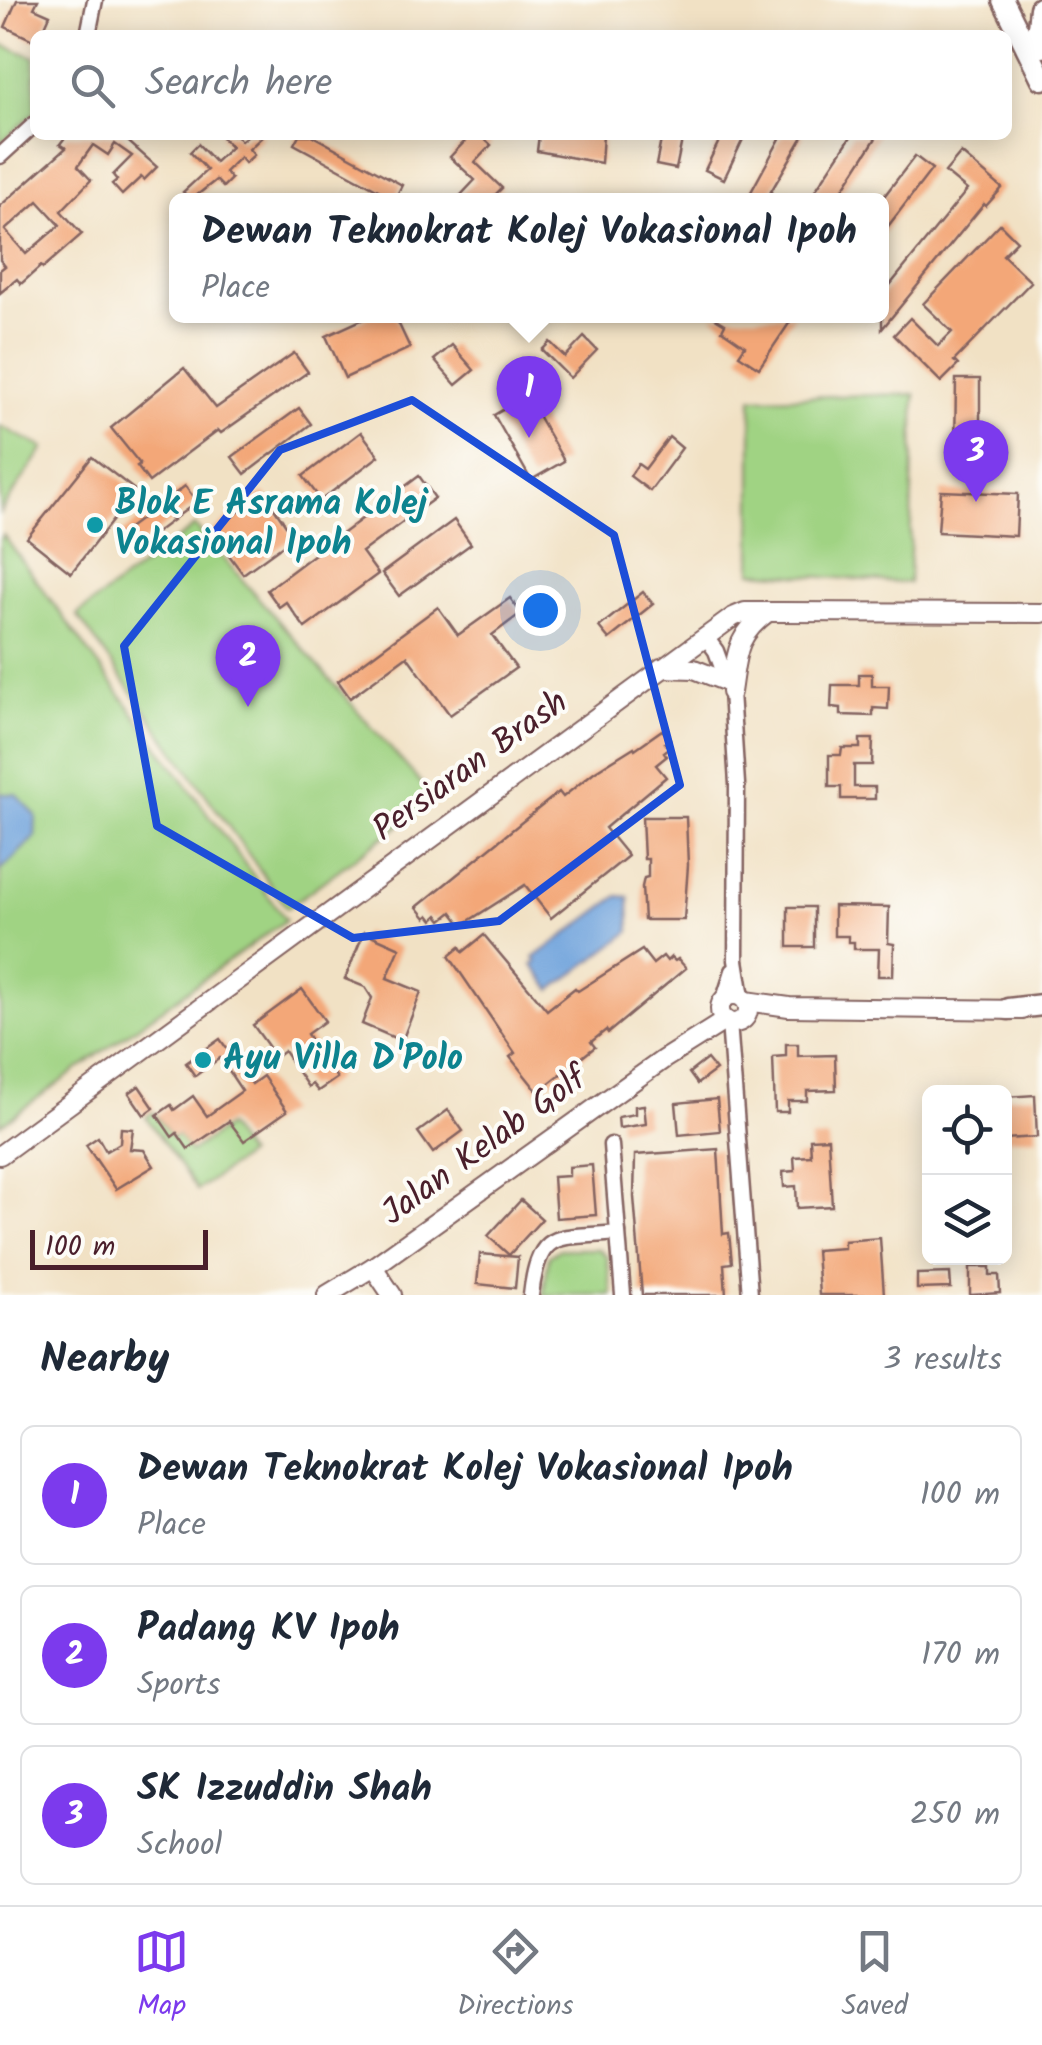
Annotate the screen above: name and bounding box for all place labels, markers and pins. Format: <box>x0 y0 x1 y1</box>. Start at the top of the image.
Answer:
pin: 1 <box>496 356 562 438</box>
pin: 3 <box>944 420 1008 502</box>
place label: Blok E Asrama Kolej Vokasional Ipoh <box>115 477 429 573</box>
marker: Blok E Asrama Kolej Vokasional Ipoh <box>84 514 106 536</box>
pin: 2 <box>216 624 280 707</box>
place label: Ayu Villa D'Polo <box>223 1032 463 1088</box>
marker: Ayu Villa D'Polo <box>192 1049 214 1071</box>

